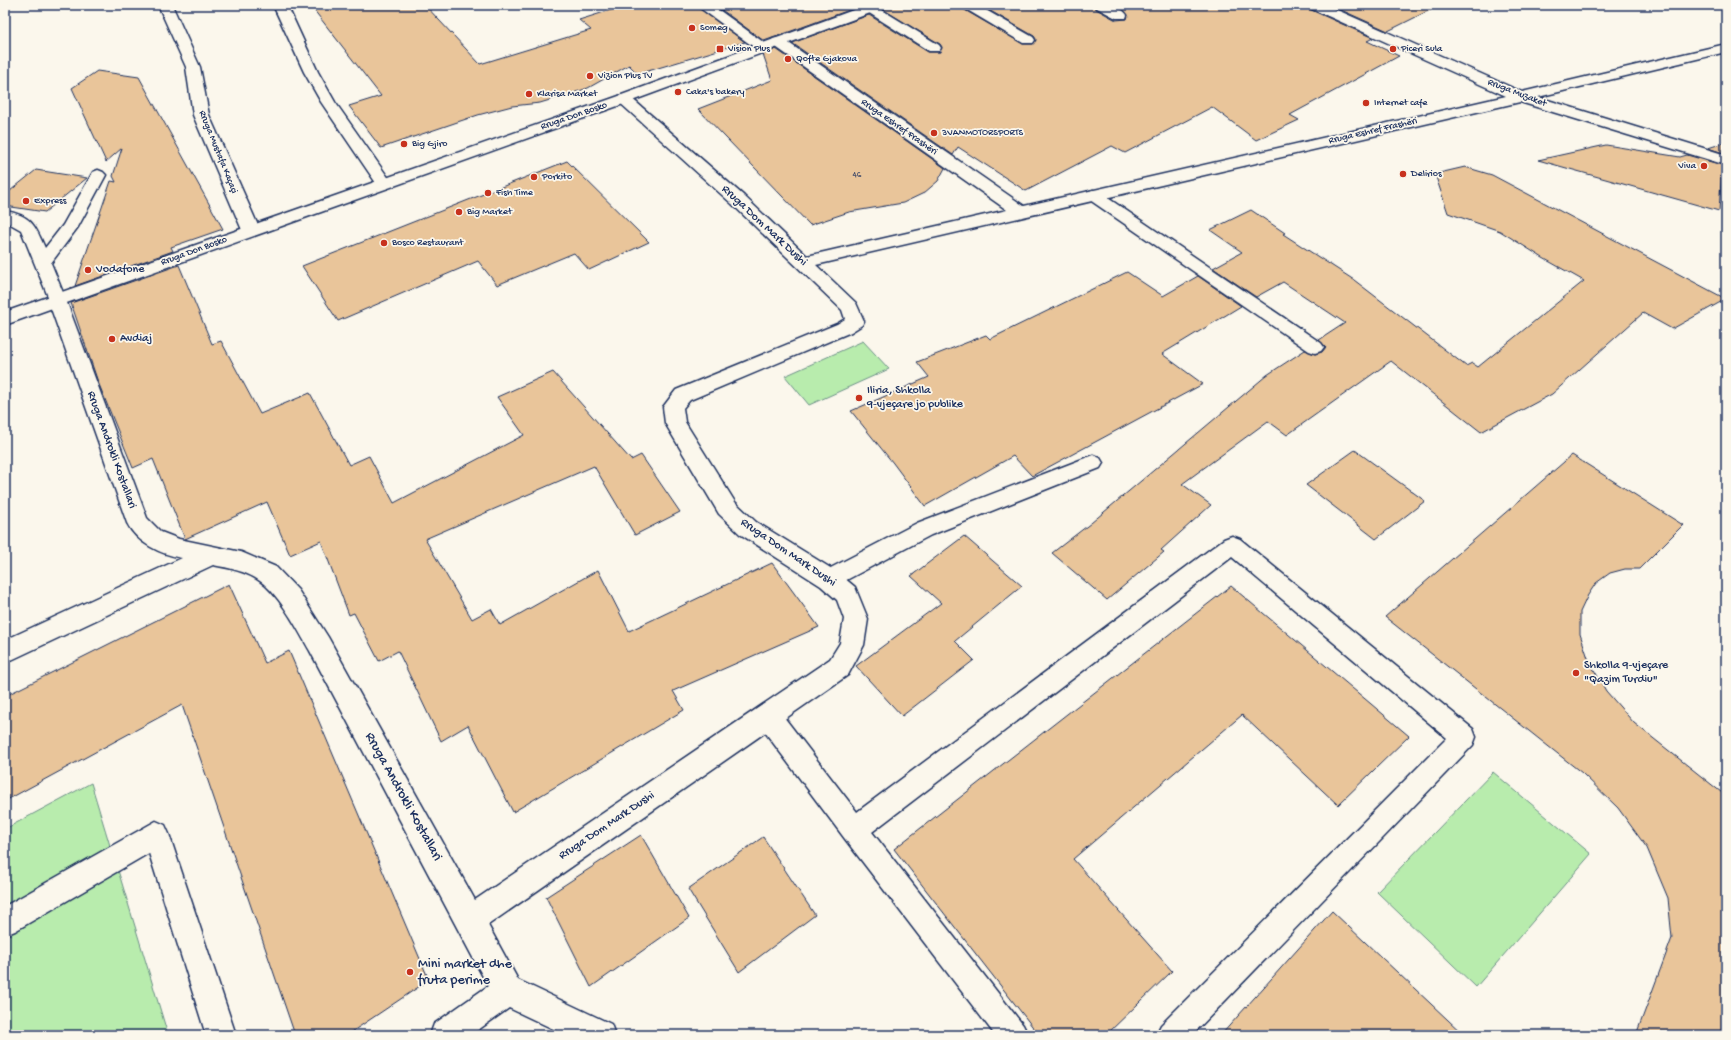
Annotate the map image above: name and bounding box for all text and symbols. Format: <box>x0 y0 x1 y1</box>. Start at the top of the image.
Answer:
place label: Someg <box>700 22 728 34</box>
marker: Someg <box>687 23 697 33</box>
place label: Vision Plus <box>727 43 770 55</box>
place label: Piceri Sula <box>1400 43 1443 55</box>
marker: Vision Plus <box>715 44 725 54</box>
marker: Piceri Sula <box>1388 44 1398 54</box>
place label: Qofte Gjakova <box>796 53 857 65</box>
marker: Qofte Gjakova <box>783 54 793 64</box>
place label: Vizion Plus TV <box>597 70 653 82</box>
marker: Vizion Plus TV <box>585 71 595 81</box>
street label: Rruga Muzaket <box>1486 76 1549 110</box>
place label: Caka's bakery <box>686 86 745 98</box>
marker: Caka's bakery <box>673 87 683 97</box>
place label: Klarisa Market <box>537 88 598 100</box>
marker: Klarisa Market <box>524 89 534 99</box>
street label: Rruga Eshref Frashëri <box>858 96 940 158</box>
place label: Internet cafe <box>1374 97 1428 109</box>
marker: Internet cafe <box>1361 98 1371 108</box>
street label: Rruga Don Bosko <box>539 99 609 133</box>
street label: Rruga Mustafa Kaçaçi <box>196 109 240 195</box>
street label: Rruga Eshref Frashëri <box>1327 115 1419 147</box>
place label: 3VANMOTORSPORTS <box>941 127 1024 139</box>
marker: 3VANMOTORSPORTS <box>929 128 939 138</box>
place label: Big Gjiro <box>411 138 447 150</box>
marker: Big Gjiro <box>399 139 409 149</box>
place label: Viva <box>1677 160 1696 172</box>
marker: Viva <box>1699 161 1709 171</box>
place label: Delirios <box>1410 168 1442 180</box>
marker: Delirios <box>1398 169 1408 179</box>
house number: 46 <box>853 170 862 181</box>
place label: Porkito <box>541 171 572 183</box>
marker: Porkito <box>529 172 539 182</box>
street label: Rruga Dom Mark Dushi <box>718 183 810 270</box>
place label: Fish Time <box>495 187 534 199</box>
marker: Fish Time <box>483 188 493 198</box>
place label: Express <box>34 195 67 207</box>
marker: Express <box>21 196 31 206</box>
place label: Big Market <box>466 206 513 218</box>
marker: Big Market <box>454 207 464 217</box>
street label: Rruga Don Bosko <box>159 233 229 269</box>
place label: Bosco Restaurant <box>391 237 464 249</box>
marker: Bosco Restaurant <box>379 238 389 248</box>
place label: Vodafone <box>95 263 145 277</box>
marker: Vodafone <box>83 265 93 275</box>
place label: Avdiaj <box>120 332 152 346</box>
marker: Avdiaj <box>107 334 117 344</box>
place label: Iliria, Shkolla 9-vjeçare jo publike <box>866 384 964 412</box>
street label: Rruga Androkli Kostallari <box>83 389 139 511</box>
marker: Iliria, Shkolla 9-vjeçare jo publike <box>854 393 864 403</box>
street label: Rruga Dom Mark Dushi <box>738 516 839 590</box>
place label: Shkolla 9-vjeçare "Qazim Turdiu" <box>1584 659 1669 687</box>
marker: Shkolla 9-vjeçare "Qazim Turdiu" <box>1571 668 1581 678</box>
street label: Rruga Androkli Kostallari <box>361 730 445 864</box>
street label: Rruga Dom Mark Dushi <box>557 789 658 863</box>
place label: Mini market dhe fruta perime <box>417 956 513 989</box>
marker: Mini market dhe fruta perime <box>405 967 415 977</box>

